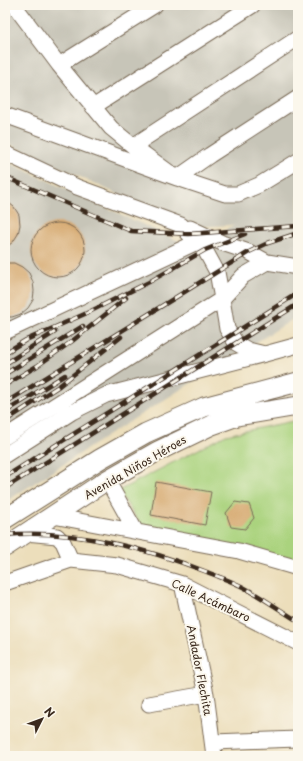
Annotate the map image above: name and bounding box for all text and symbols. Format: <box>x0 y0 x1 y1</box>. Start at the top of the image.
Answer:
street label: Avenida Niños Héroes <box>81 431 189 503</box>
street label: Calle Acámbaro <box>169 574 253 626</box>
street label: Andador Flechita <box>183 623 217 717</box>
north arrow <box>22 699 62 739</box>
text: N <box>41 703 59 721</box>

